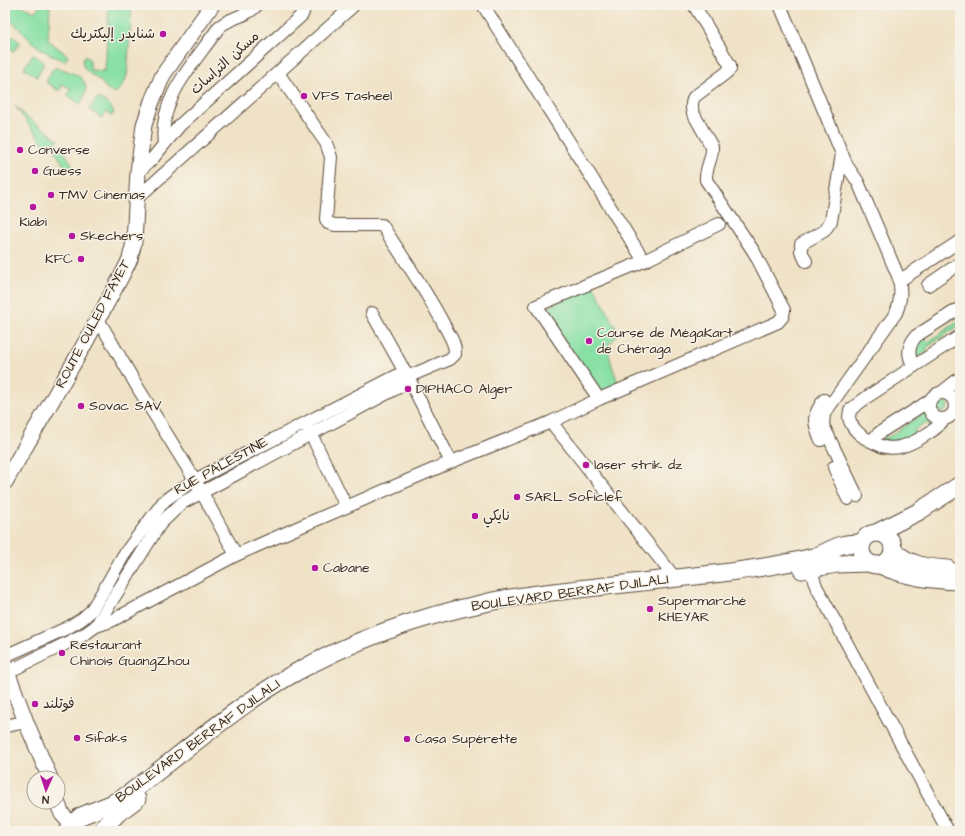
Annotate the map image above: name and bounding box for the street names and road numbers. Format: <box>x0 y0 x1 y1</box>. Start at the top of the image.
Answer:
street label: مسكن التراسات <box>186 27 264 99</box>
street label: ROUTE OULED FAYET <box>51 256 135 392</box>
street label: RUE PALESTINE <box>170 432 272 500</box>
street label: BOULEVARD BERRAF DJILALI <box>470 569 670 617</box>
street label: BOULEVARD BERRAF DJILALI <box>112 674 284 808</box>

